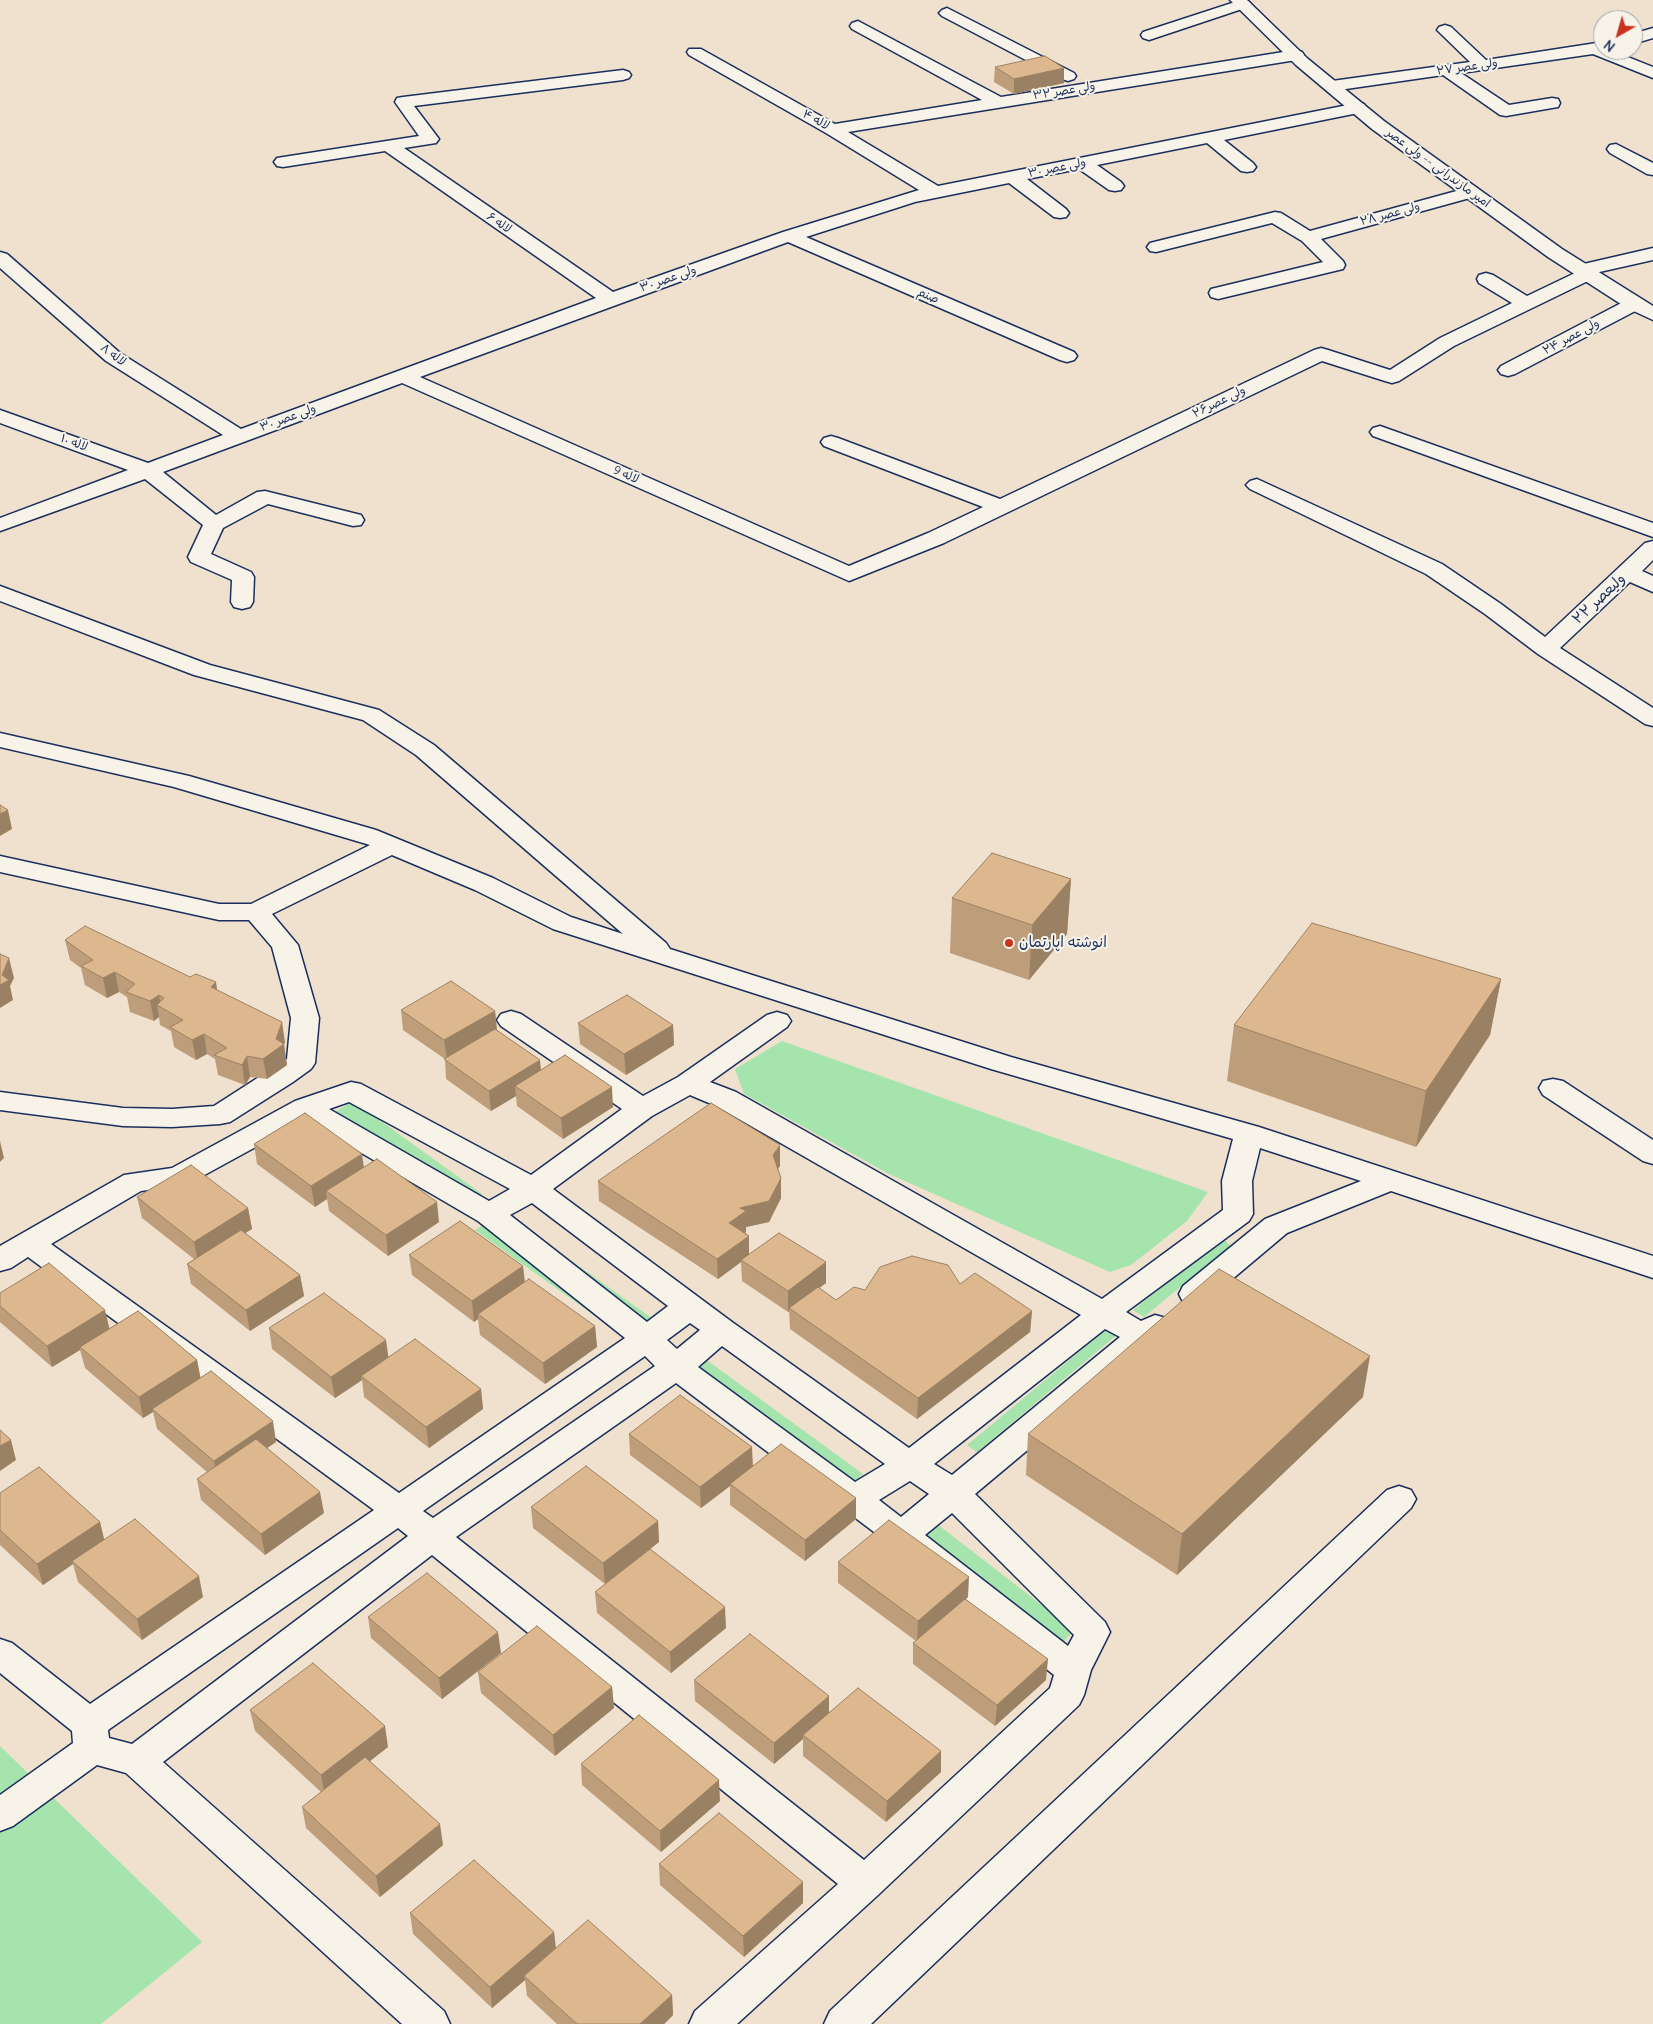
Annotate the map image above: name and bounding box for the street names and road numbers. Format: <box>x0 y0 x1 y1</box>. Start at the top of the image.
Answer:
street label: ولی عصر ۲۷ <box>1436 56 1498 78</box>
street label: ولی عصر ۳۲ <box>1032 79 1096 103</box>
street label: لاله ۴ <box>800 107 832 133</box>
street label: امیر مازندرانی -- ولی عصر <box>1383 125 1493 211</box>
street label: ولی عصر ۳۰ <box>1027 155 1087 181</box>
street label: ولی عصر ۲۸ <box>1358 199 1422 229</box>
street label: لاله ۶ <box>484 209 514 237</box>
street label: ولی عصر ۳۰ <box>638 263 698 295</box>
street label: صنم <box>915 285 941 307</box>
street label: ولی عصر ۲۴ <box>1540 316 1602 358</box>
street label: لاله ۸ <box>97 341 129 369</box>
street label: ولی عصر۲۶ <box>1190 383 1248 421</box>
street label: ولی عصر ۳۰ <box>258 401 318 435</box>
street label: لاله ۱۰ <box>58 431 90 455</box>
street label: لاله 9 <box>611 463 641 487</box>
street label: ولیعصر ۲۲ <box>1569 570 1629 628</box>

